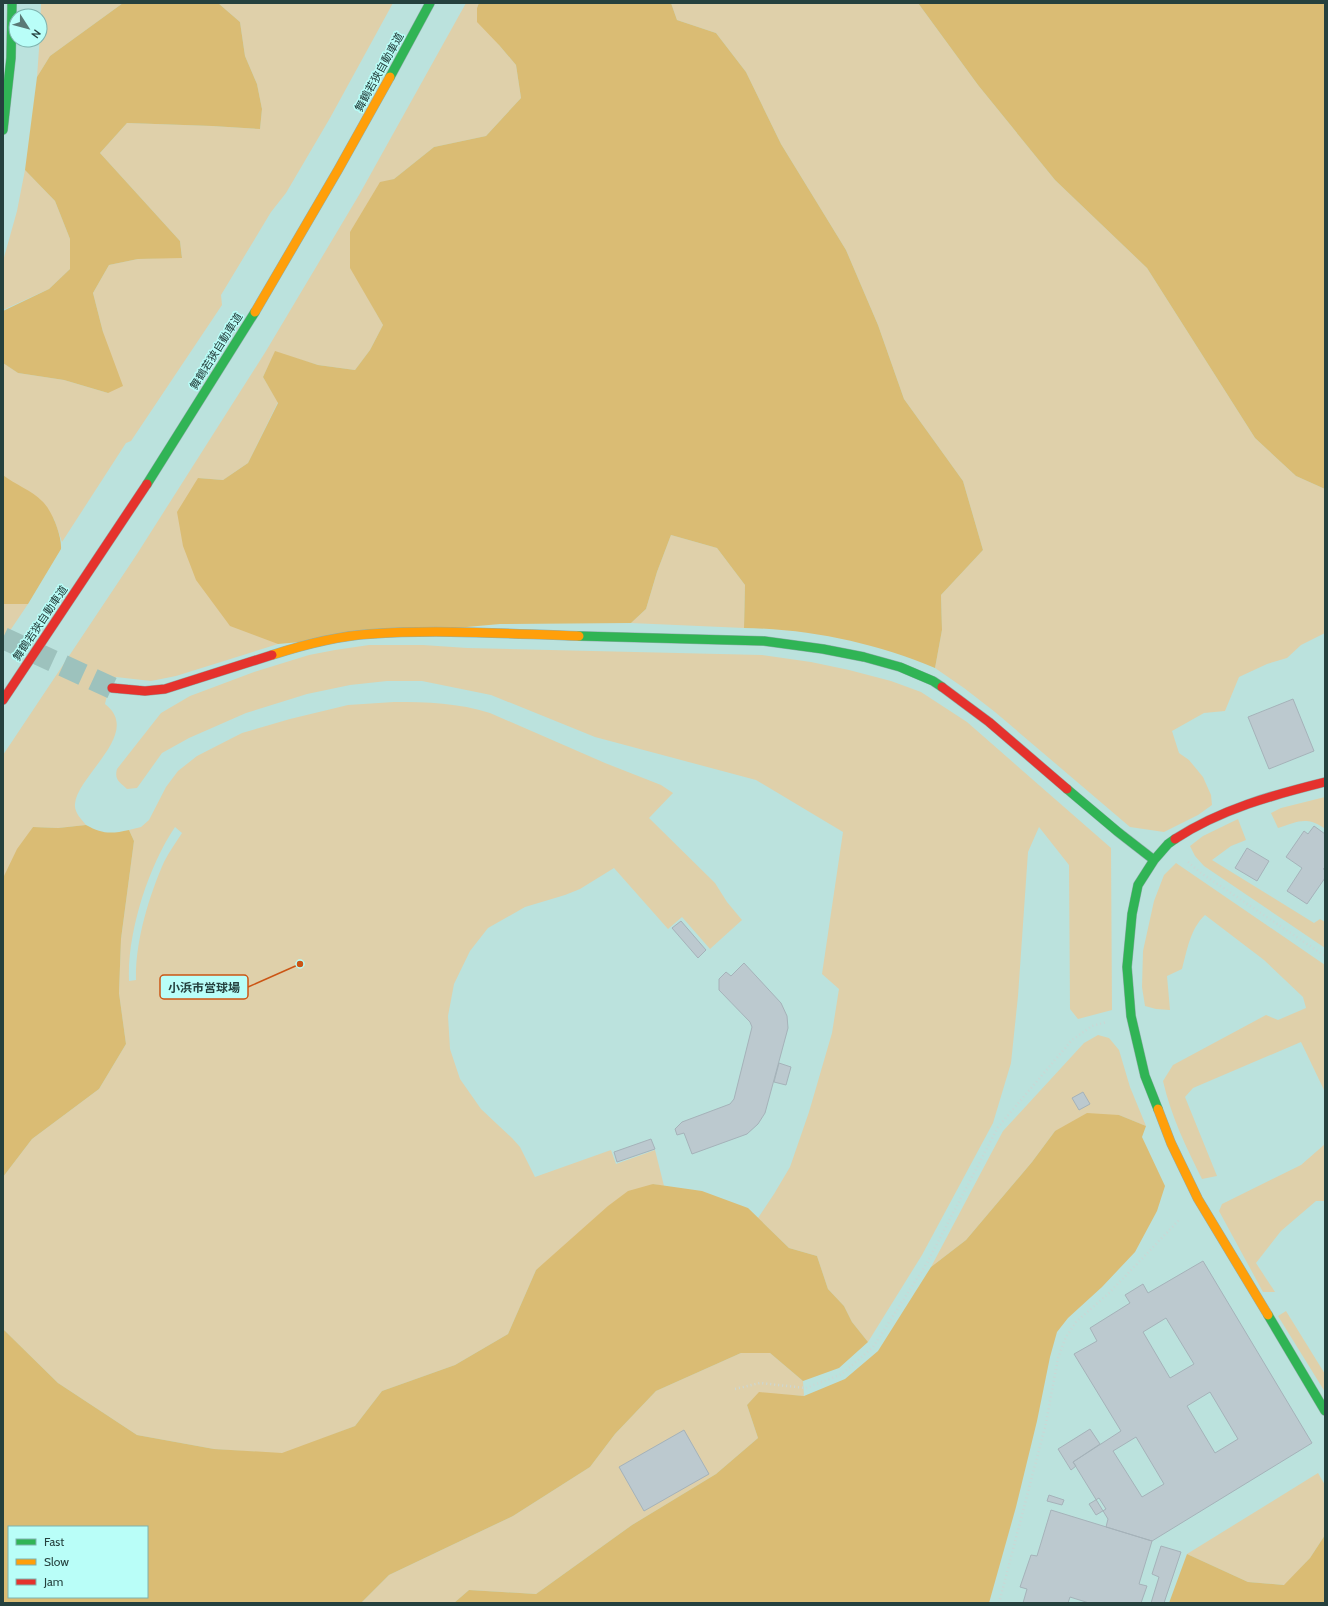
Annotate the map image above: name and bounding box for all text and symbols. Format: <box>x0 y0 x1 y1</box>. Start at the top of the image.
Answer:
north arrow <box>8 8 48 48</box>
text: N <box>28 27 44 41</box>
street label: 舞鶴若狭自動車道 <box>352 30 406 114</box>
street label: 舞鶴若狭自動車道 <box>187 310 245 392</box>
street label: 舞鶴若狭自動車道 <box>10 583 70 663</box>
callout: 小浜市営球場 <box>160 975 248 999</box>
text: 小浜市営球場 <box>168 980 240 995</box>
legend <box>8 1526 148 1598</box>
text: Fast <box>44 1534 64 1549</box>
text: Slow <box>44 1554 69 1569</box>
text: Jam <box>43 1574 63 1589</box>

